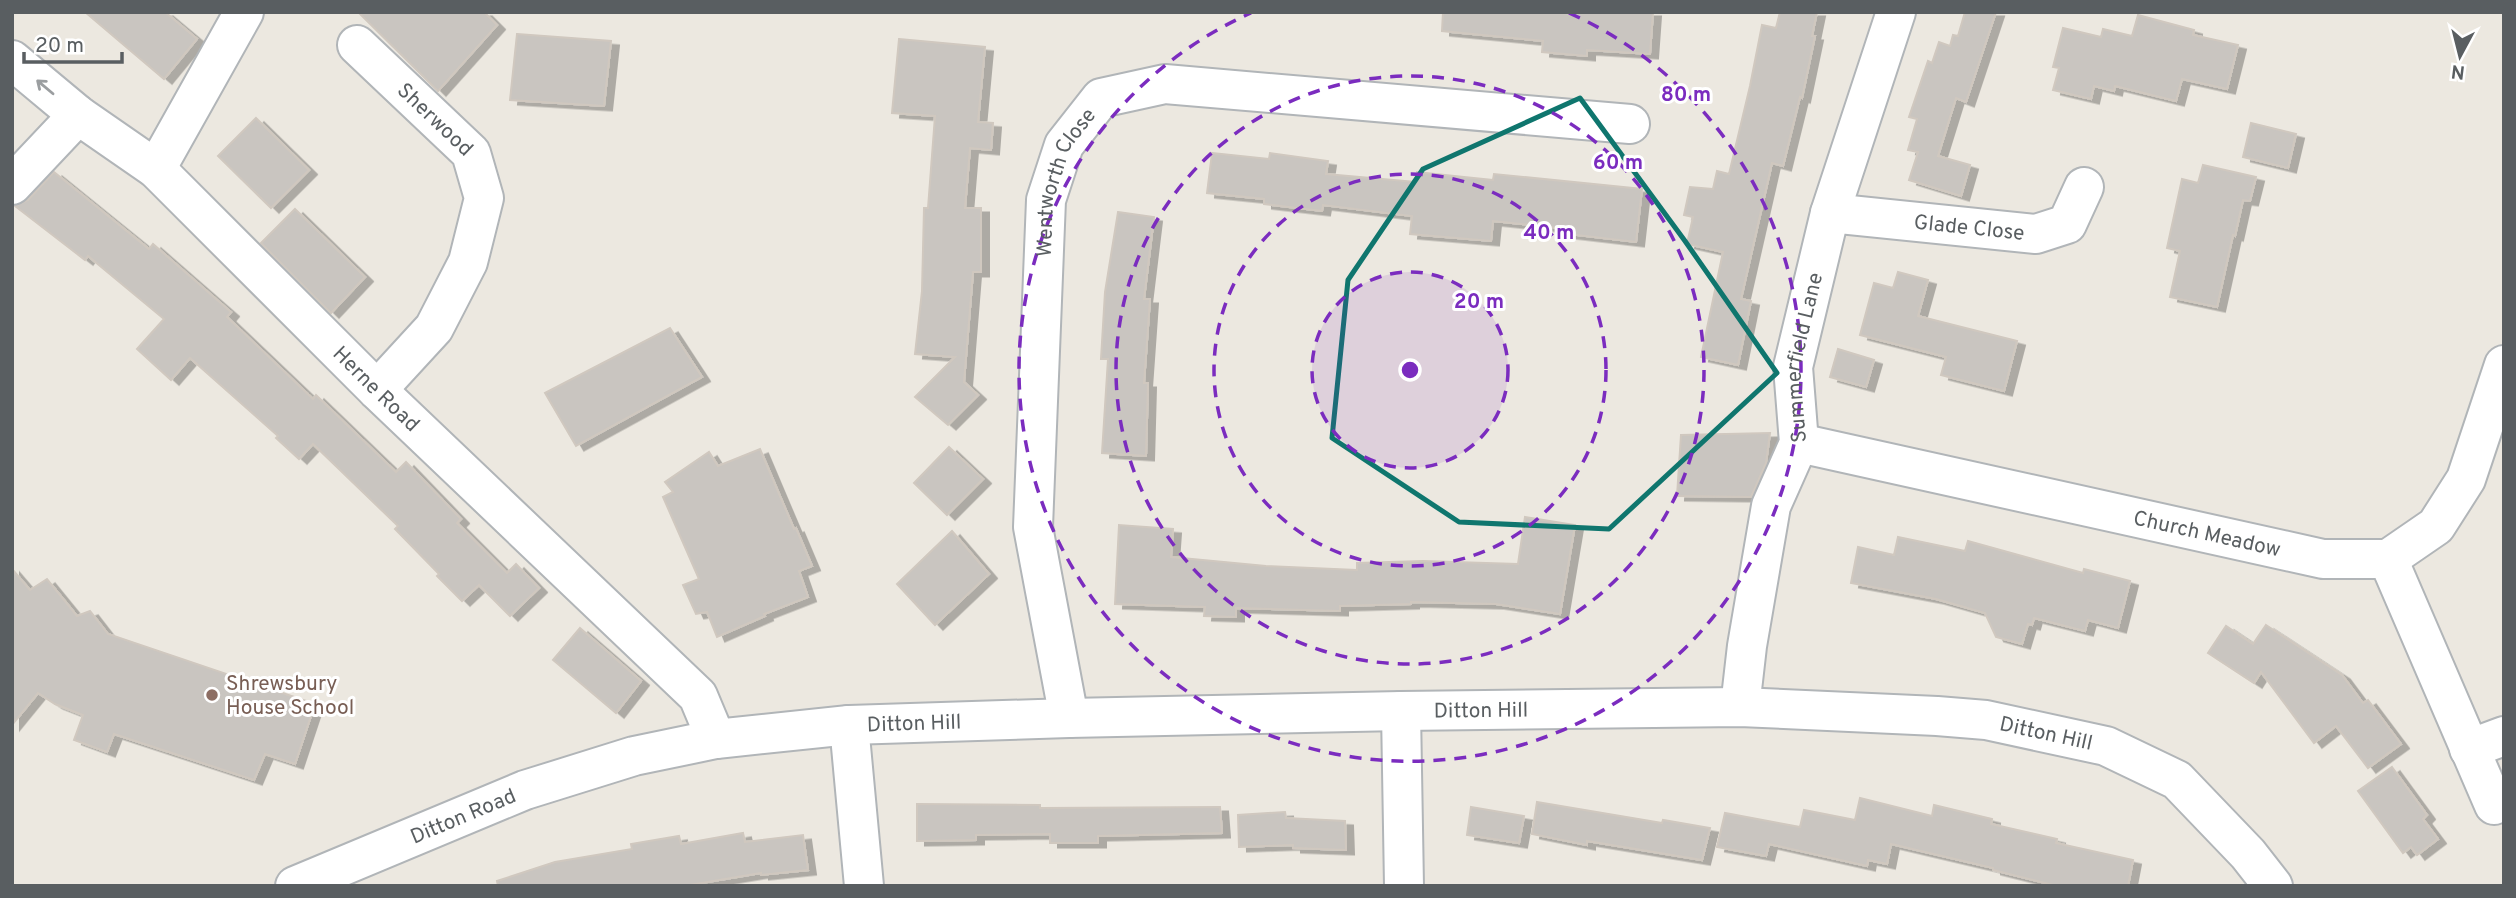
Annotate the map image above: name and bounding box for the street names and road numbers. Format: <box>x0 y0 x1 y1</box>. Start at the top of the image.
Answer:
street label: Sherwood <box>391 78 478 163</box>
street label: Wentworth Close <box>1032 103 1103 257</box>
street label: Glade Close <box>1913 210 2026 248</box>
street label: Summerfield Lane <box>1780 270 1830 444</box>
street label: Herne Road <box>326 341 425 438</box>
street label: Church Meadow <box>2131 505 2283 564</box>
street label: Ditton Hill <box>1434 698 1528 726</box>
street label: Ditton Hill <box>866 709 962 739</box>
street label: Ditton Hill <box>1997 711 2095 758</box>
street label: Ditton Road <box>407 783 520 851</box>

